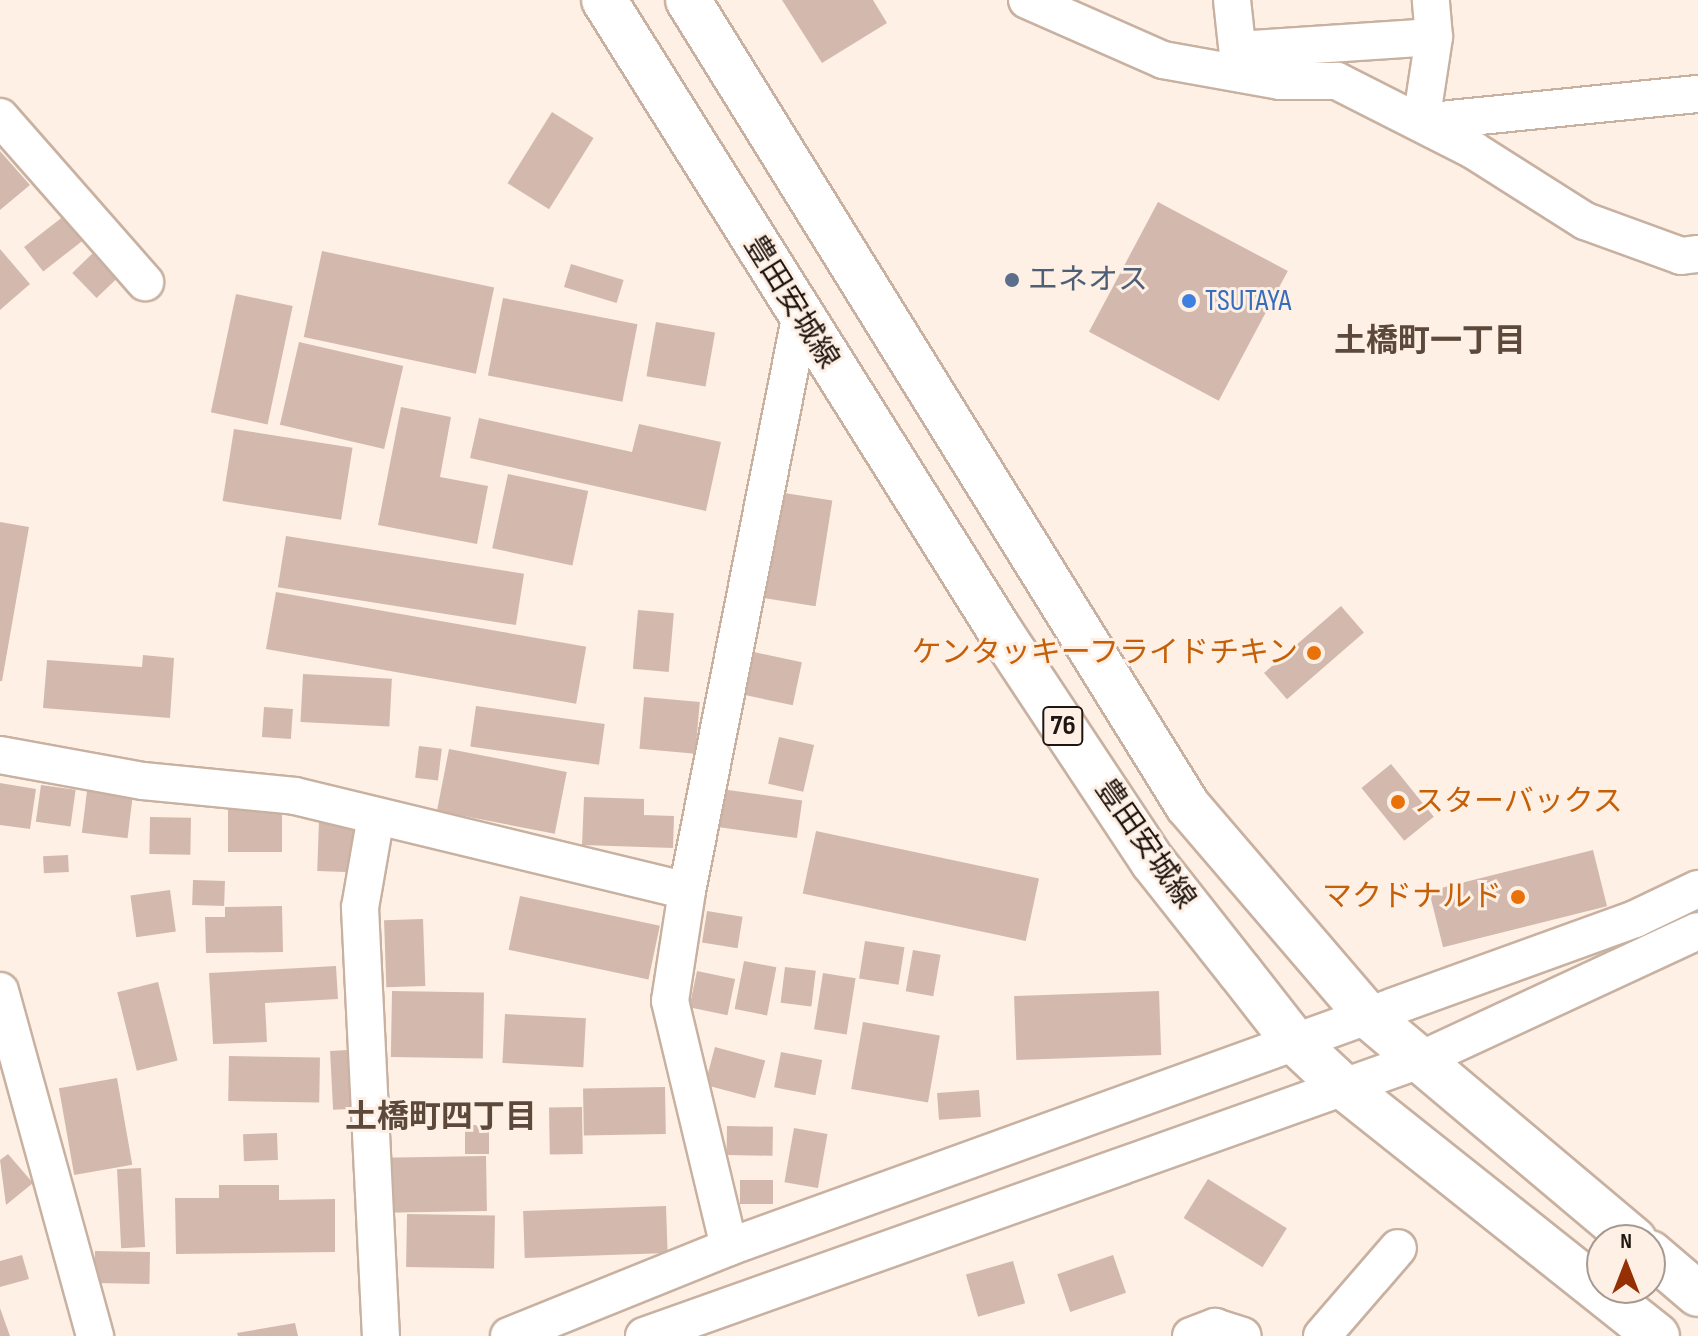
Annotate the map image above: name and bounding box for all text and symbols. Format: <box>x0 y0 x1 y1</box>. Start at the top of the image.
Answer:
street label: 豊田安城線 <box>736 229 846 375</box>
place label: エネオス <box>1028 262 1148 298</box>
marker: エネオス <box>1003 271 1021 289</box>
place label: TSUTAYA <box>1205 283 1291 319</box>
marker: TSUTAYA <box>1180 292 1198 310</box>
district label: 土橋町一丁目 <box>1334 323 1526 361</box>
place label: ケンタッキーフライドチキン <box>908 635 1298 671</box>
marker: ケンタッキーフライドチキン <box>1305 644 1323 662</box>
road number: 76 <box>1041 702 1085 750</box>
street label: 豊田安城線 <box>1087 772 1203 916</box>
place label: スターバックス <box>1414 784 1624 820</box>
marker: スターバックス <box>1389 793 1407 811</box>
place label: マクドナルド <box>1322 879 1502 915</box>
marker: マクドナルド <box>1509 888 1527 906</box>
district label: 土橋町四丁目 <box>345 1099 537 1137</box>
north arrow <box>1586 1224 1666 1304</box>
text: N <box>1620 1228 1632 1255</box>

